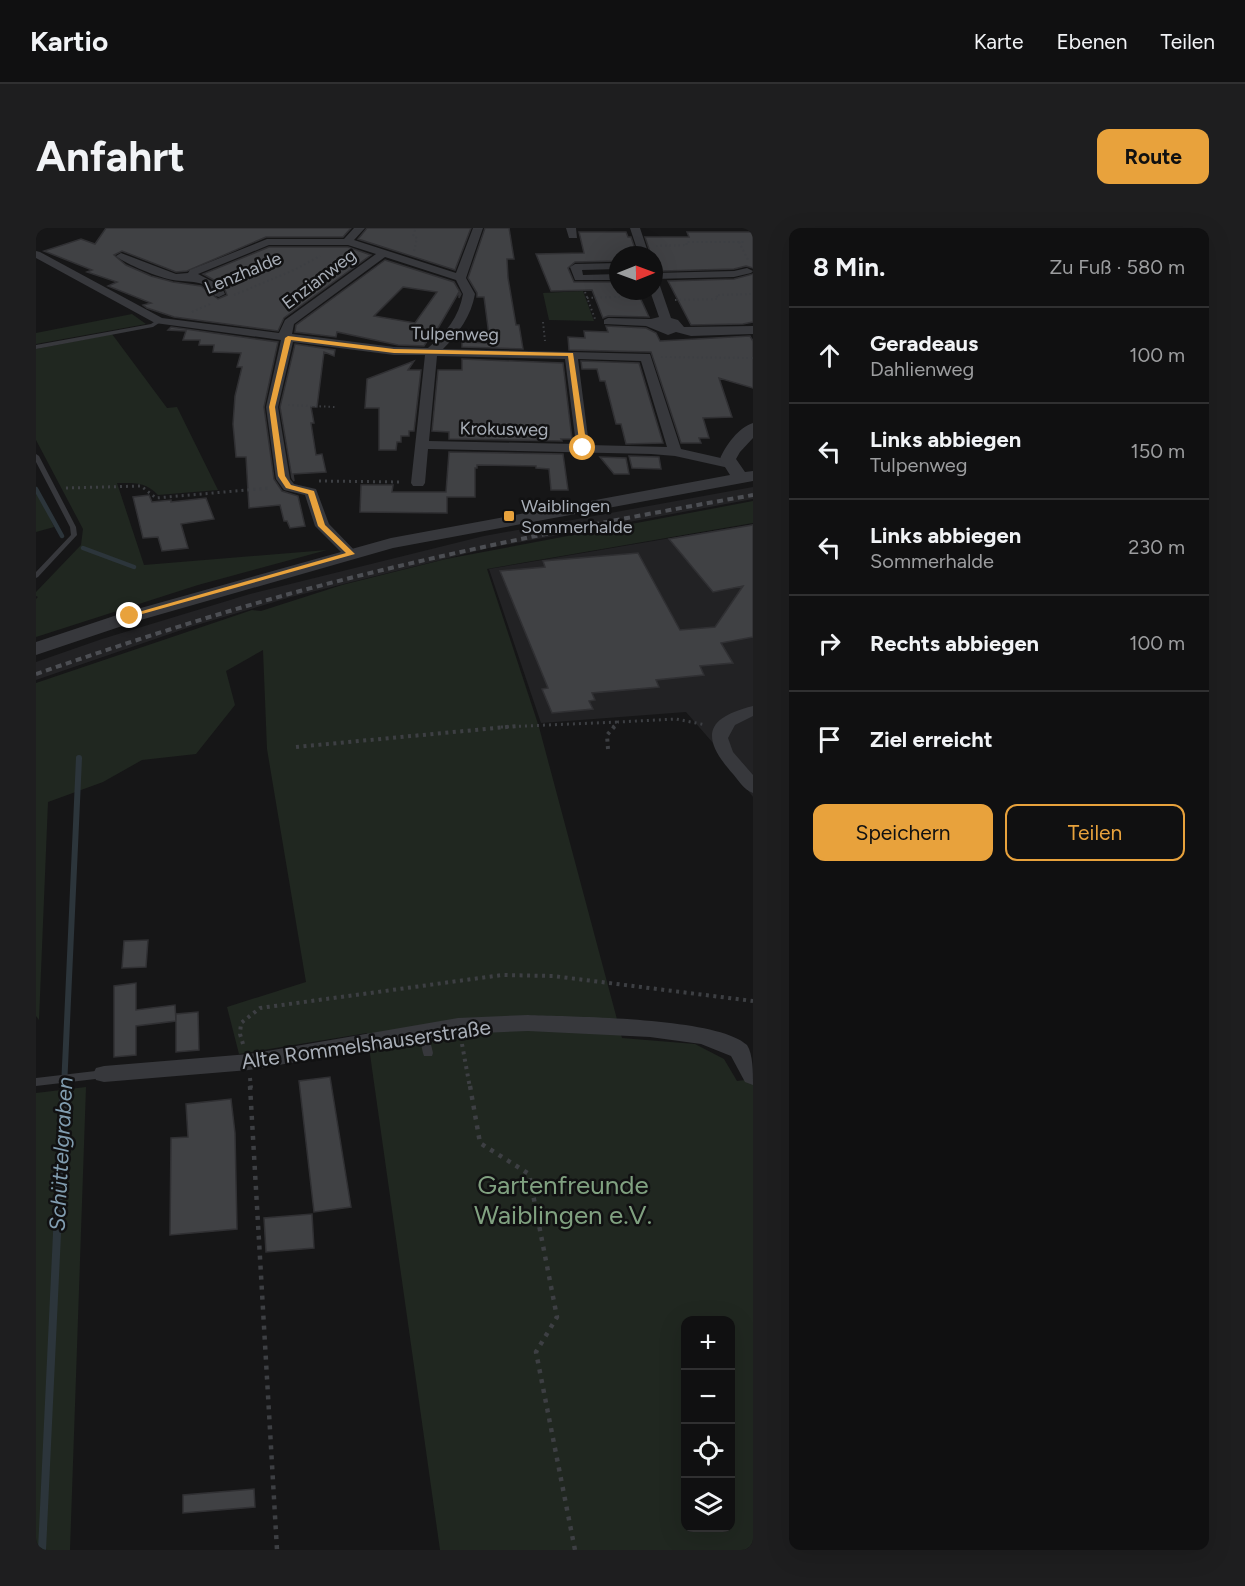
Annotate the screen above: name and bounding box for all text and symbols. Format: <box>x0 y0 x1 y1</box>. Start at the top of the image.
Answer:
text: Kartio <box>30 24 108 58</box>
text: Karte <box>974 29 1023 54</box>
text: Ebenen <box>1056 29 1128 54</box>
text: Teilen <box>1161 29 1215 54</box>
button: Route <box>1097 129 1209 184</box>
text: Anfahrt <box>36 131 185 182</box>
street label: Enzianweg <box>278 244 360 314</box>
north arrow <box>609 246 663 300</box>
street label: Lenzhalde <box>201 247 285 299</box>
text: 8 Min. <box>813 251 885 283</box>
text: Zu Fuß · 580 m <box>1049 255 1185 279</box>
street label: Tulpenweg <box>411 322 499 346</box>
text: Geradeaus <box>870 330 978 357</box>
icon: ahead <box>813 339 846 372</box>
text: 100 m <box>1129 343 1185 367</box>
text: Dahlienweg <box>870 357 974 381</box>
street label: Krokusweg <box>459 417 549 441</box>
text: Links abbiegen <box>870 426 1021 453</box>
route start <box>569 434 595 460</box>
icon: left <box>813 435 846 468</box>
text: 150 m <box>1130 439 1185 463</box>
text: Tulpenweg <box>870 453 968 477</box>
place label: Waiblingen Sommerhalde <box>521 495 633 538</box>
marker: Waiblingen Sommerhalde <box>502 509 516 523</box>
text: Links abbiegen <box>870 522 1021 549</box>
icon: left <box>813 531 846 564</box>
text: 230 m <box>1128 535 1185 559</box>
text: Sommerhalde <box>870 549 994 573</box>
route end <box>116 602 142 628</box>
icon: right <box>813 627 846 660</box>
text: Rechts abbiegen <box>870 630 1039 657</box>
text: 100 m <box>1129 631 1185 655</box>
icon: arrive <box>813 723 846 756</box>
text: Ziel erreicht <box>870 726 993 753</box>
button: Speichern <box>813 804 993 861</box>
button: Teilen <box>1005 804 1185 861</box>
street label: Alte Rommelshauserstraße <box>240 1014 492 1074</box>
water label: Schüttelgraben <box>43 1076 79 1232</box>
park label: Gartenfreunde Waiblingen e.V. <box>474 1169 652 1231</box>
map controls <box>681 1316 735 1532</box>
button: + <box>681 1316 735 1370</box>
button: − <box>681 1370 735 1424</box>
button: locate <box>681 1424 735 1478</box>
button: layers <box>681 1478 735 1532</box>

